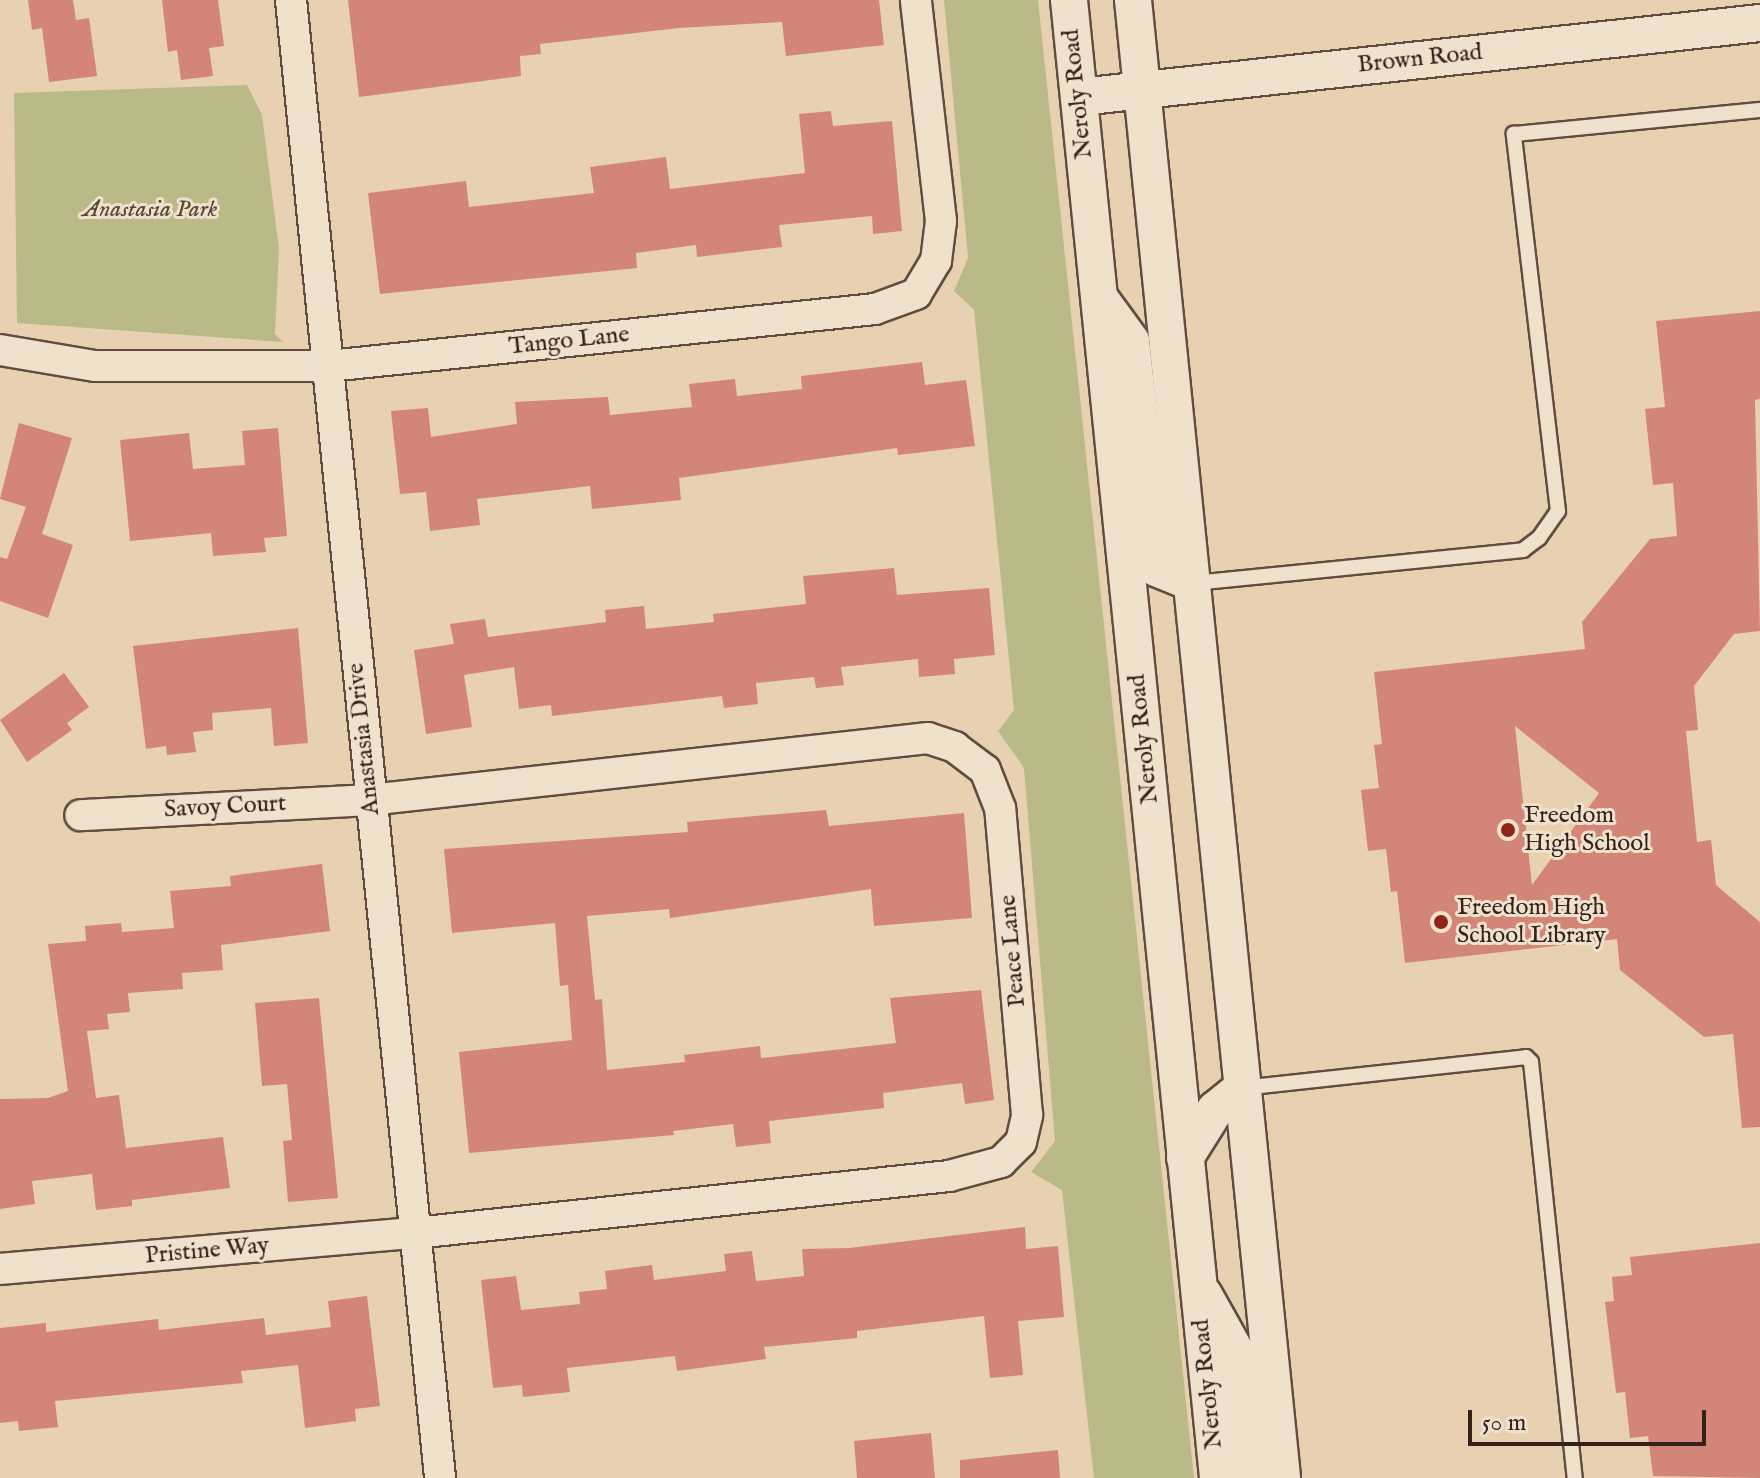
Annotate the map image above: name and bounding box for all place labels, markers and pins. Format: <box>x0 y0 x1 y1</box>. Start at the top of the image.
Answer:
place label: Freedom High School <box>1524 802 1650 858</box>
marker: Freedom High School <box>1499 821 1517 839</box>
place label: Freedom High School Library <box>1457 894 1606 950</box>
marker: Freedom High School Library <box>1432 913 1450 931</box>

